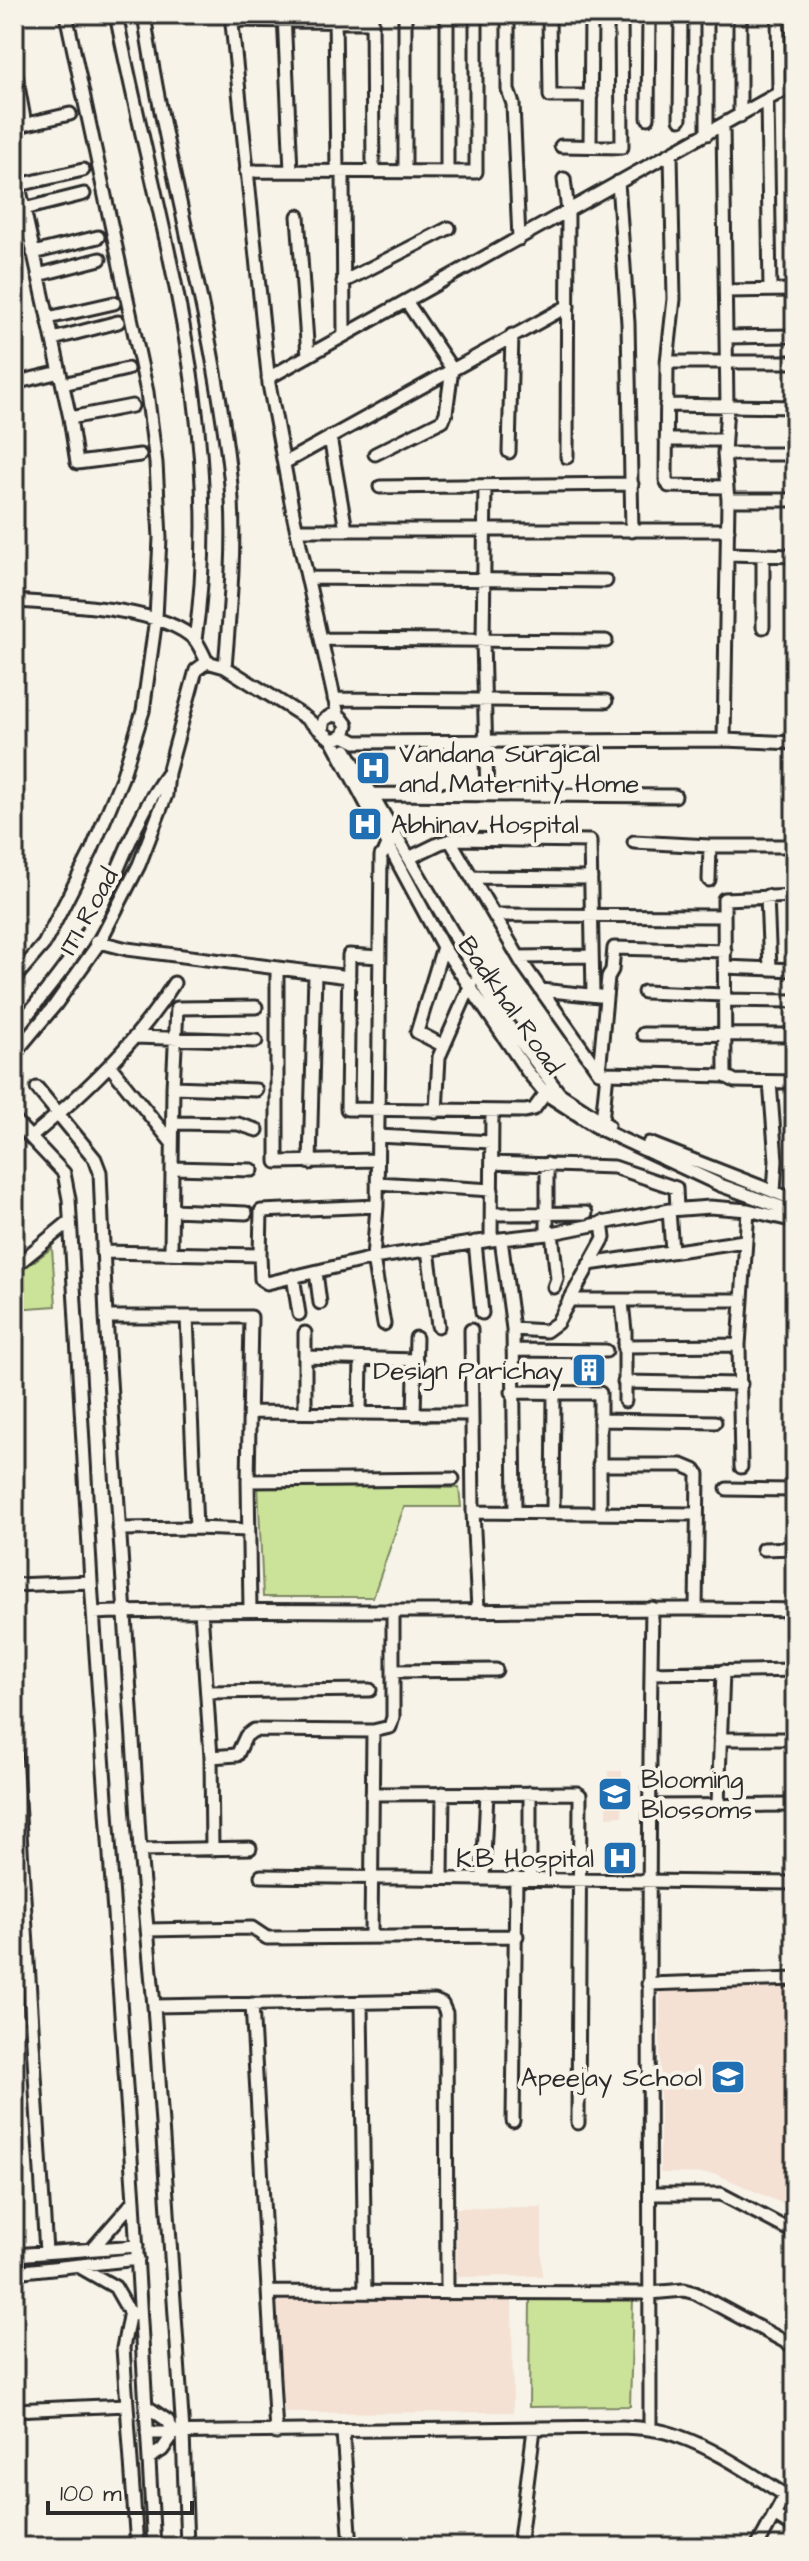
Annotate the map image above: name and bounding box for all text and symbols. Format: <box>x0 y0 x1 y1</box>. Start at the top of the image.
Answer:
place label: Vandana Surgical and Maternity Home <box>399 736 639 804</box>
hospital icon: Vandana Surgical and Maternity Home <box>354 749 392 787</box>
hospital icon: Abhinav Hospital <box>346 805 384 843</box>
place label: Abhinav Hospital <box>391 807 579 843</box>
street label: ITI Road <box>50 862 127 961</box>
street label: Badkhal Road <box>449 929 571 1082</box>
building icon: Design Parichay <box>570 1351 608 1389</box>
place label: Design Parichay <box>373 1353 563 1391</box>
place label: Blooming Blossoms <box>641 1762 752 1828</box>
school or university icon: Blooming Blossoms <box>596 1775 634 1813</box>
hospital icon: K.B Hospital <box>601 1839 639 1877</box>
place label: K.B Hospital <box>456 1841 594 1877</box>
school or university icon: Apeejay School <box>709 2058 747 2096</box>
place label: Apeejay School <box>521 2060 702 2098</box>
scale bar <box>48 2465 192 2515</box>
text: 100 m <box>60 2477 122 2511</box>

